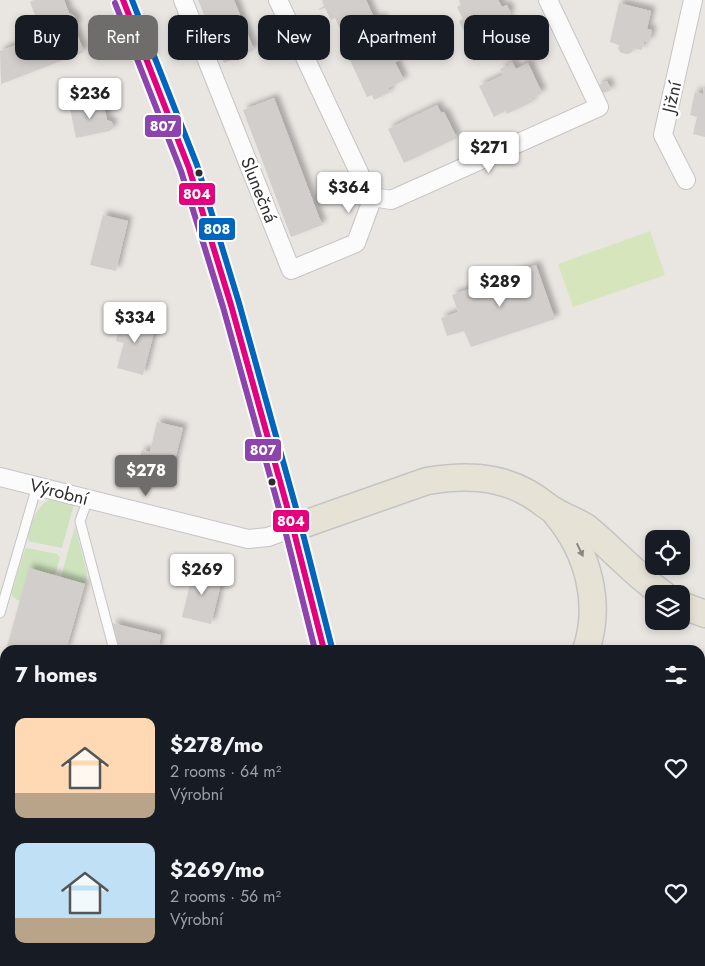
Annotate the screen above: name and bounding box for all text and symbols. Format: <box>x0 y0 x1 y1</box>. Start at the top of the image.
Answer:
chip: Buy <box>15 15 78 60</box>
chip: Rent <box>88 15 158 60</box>
chip: Filters <box>168 15 248 60</box>
chip: New <box>258 15 330 60</box>
chip: Apartment <box>340 15 454 60</box>
chip: House <box>464 15 549 60</box>
street label: Jižní <box>655 77 688 117</box>
pin: $236 <box>60 78 120 120</box>
text: $236 <box>69 82 111 105</box>
line badge: 807 <box>144 114 182 138</box>
text: 807 <box>150 116 177 136</box>
pin: $271 <box>459 132 519 174</box>
text: $271 <box>470 136 508 159</box>
street label: Slunečná <box>234 153 284 227</box>
unlabelled marker <box>194 168 204 178</box>
pin: $364 <box>319 172 379 214</box>
text: $364 <box>328 176 370 199</box>
line badge: 804 <box>178 182 216 206</box>
text: 804 <box>183 184 211 204</box>
line badge: 808 <box>198 217 236 241</box>
text: 808 <box>204 219 231 239</box>
pin: $289 <box>470 266 530 308</box>
text: $289 <box>479 270 521 293</box>
pin: $334 <box>105 302 165 344</box>
text: $334 <box>115 306 156 329</box>
line badge: 807 <box>244 438 282 462</box>
text: 807 <box>250 440 277 460</box>
pin: $278 <box>116 454 176 497</box>
text: $278 <box>126 459 166 482</box>
street label: Výrobní <box>27 472 92 512</box>
unlabelled marker <box>267 477 277 487</box>
line badge: 804 <box>272 509 310 533</box>
text: 804 <box>277 511 305 531</box>
map controls <box>645 530 690 630</box>
button: locate <box>645 530 690 575</box>
one-way arrow <box>576 543 584 557</box>
pin: $269 <box>172 554 232 596</box>
text: $269 <box>181 558 223 581</box>
button: layers <box>645 585 690 630</box>
text: 7 homes <box>15 660 97 690</box>
icon: filters <box>662 661 690 689</box>
text: $278/mo <box>170 730 263 760</box>
icon: home <box>55 738 115 798</box>
icon: heart <box>662 754 690 782</box>
text: 2 rooms · 64 m² <box>170 760 281 783</box>
text: Výrobní <box>170 783 223 806</box>
text: $269/mo <box>170 855 264 885</box>
icon: home <box>55 863 115 923</box>
icon: heart <box>662 879 690 907</box>
text: 2 rooms · 56 m² <box>170 885 281 908</box>
text: Výrobní <box>170 908 223 931</box>

